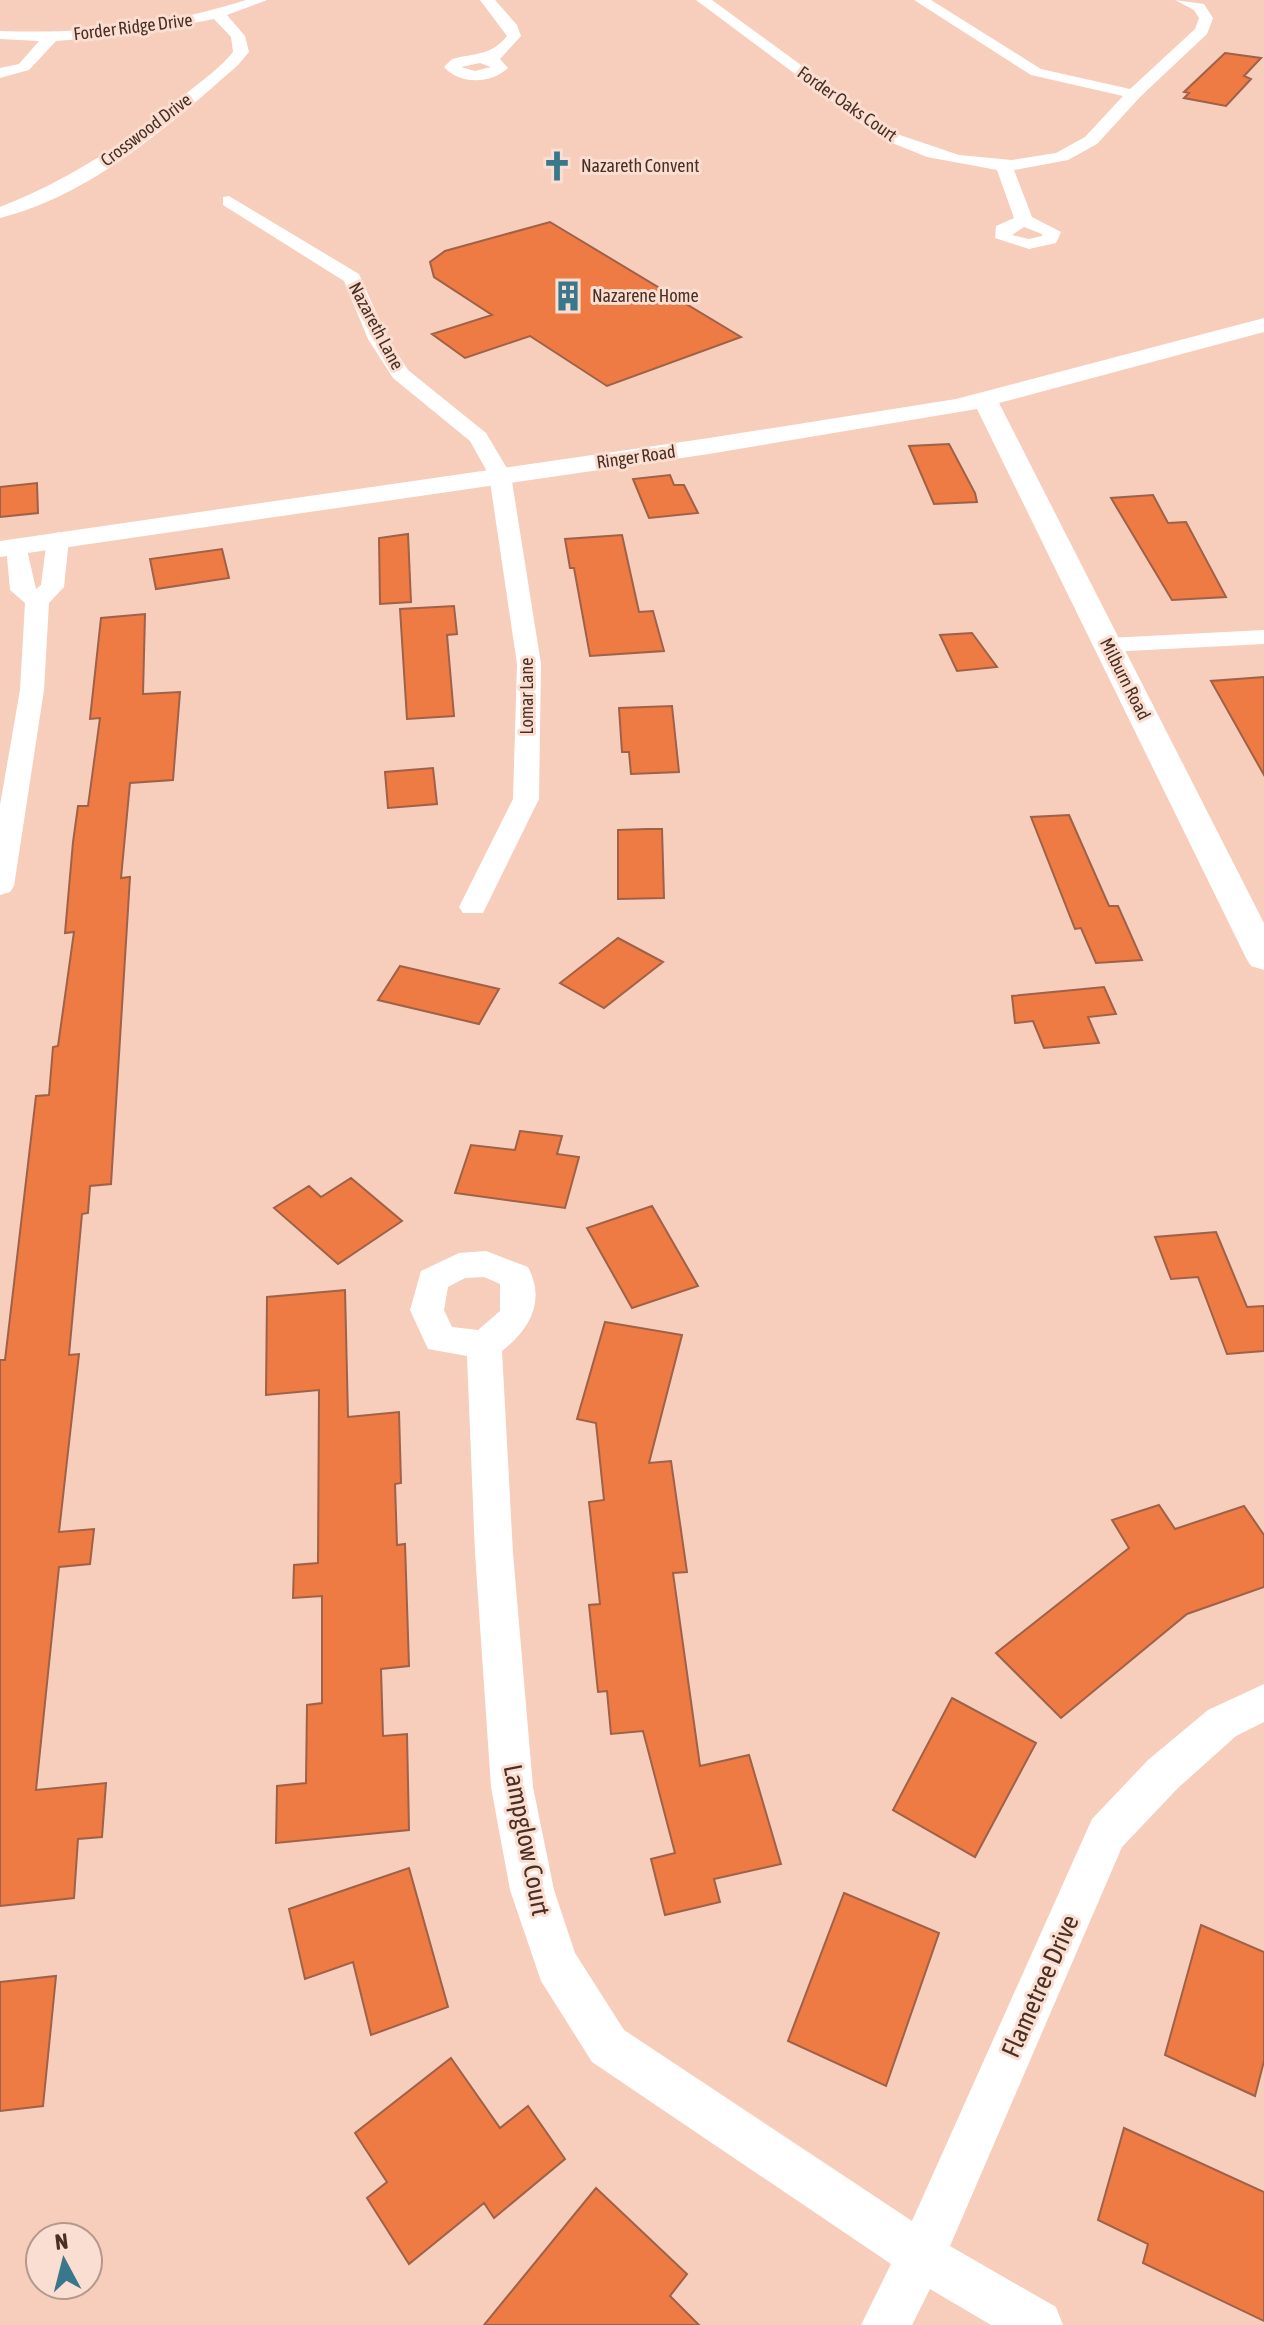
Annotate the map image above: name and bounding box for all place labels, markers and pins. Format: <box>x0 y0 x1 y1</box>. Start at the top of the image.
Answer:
church icon: Nazareth Convent <box>540 149 574 183</box>
place label: Nazareth Convent <box>581 155 699 176</box>
building icon: Nazarene Home <box>551 279 585 313</box>
place label: Nazarene Home <box>592 285 699 306</box>

